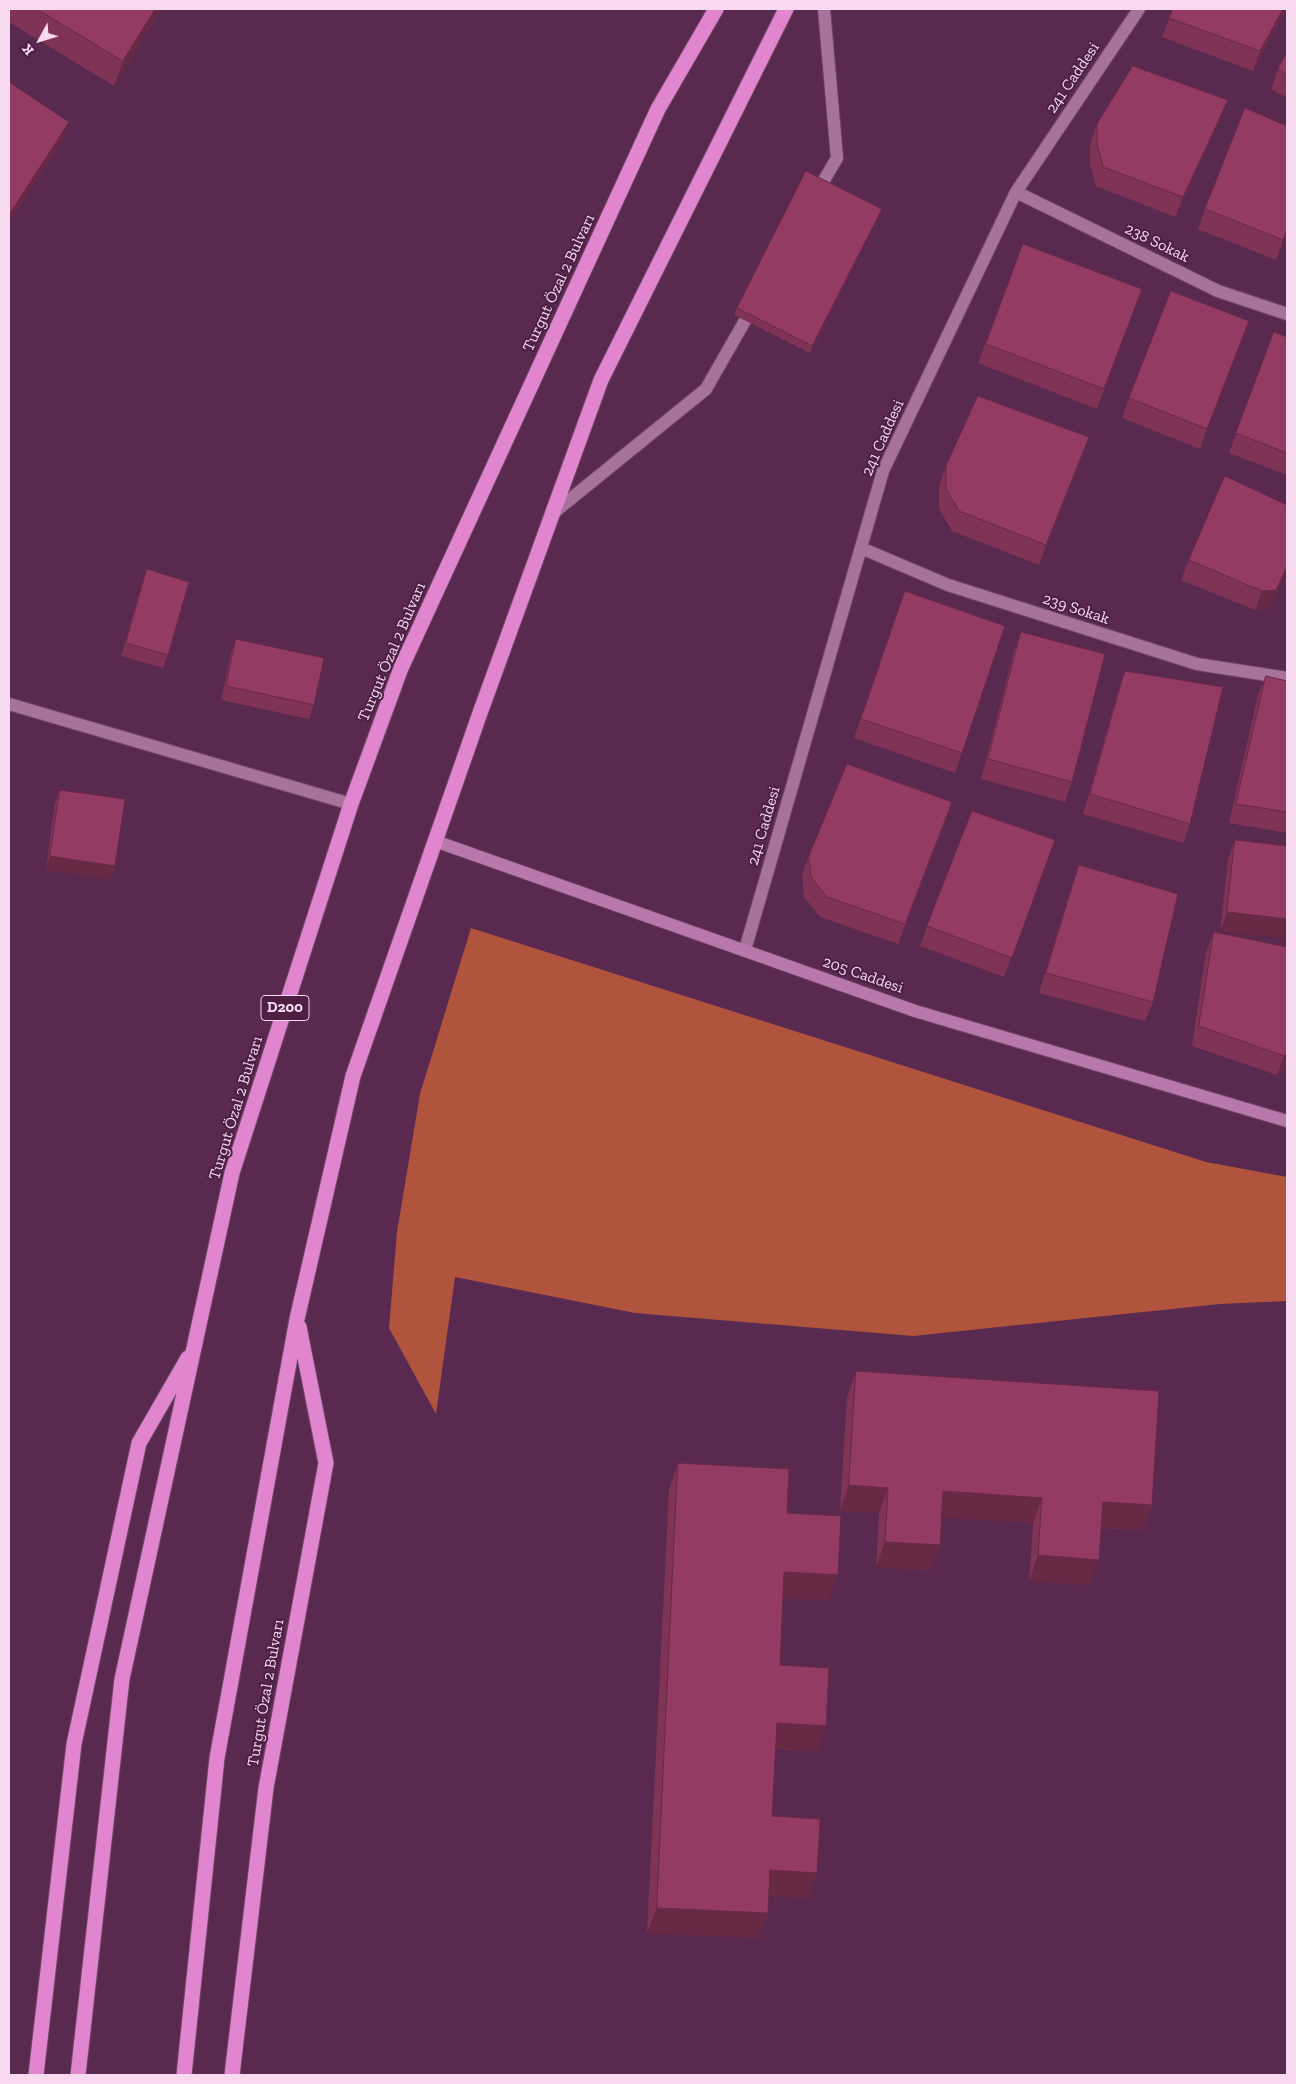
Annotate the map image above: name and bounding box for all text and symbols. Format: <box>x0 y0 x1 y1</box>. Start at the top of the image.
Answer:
north arrow <box>15 15 65 65</box>
street label: 241 Caddesi <box>1042 39 1104 117</box>
text: K <box>18 41 38 59</box>
street label: Turgut Özal 2 Bulvarı <box>519 211 599 355</box>
street label: 238 Sokak <box>1122 219 1192 267</box>
street label: 241 Caddesi <box>858 397 908 479</box>
street label: Turgut Özal 2 Bulvarı <box>354 580 430 724</box>
street label: 239 Sokak <box>1040 589 1112 629</box>
street label: 241 Caddesi <box>744 784 784 868</box>
street label: 205 Caddesi <box>820 952 906 998</box>
road number: D200 <box>261 996 309 1020</box>
street label: Turgut Özal 2 Bulvarı <box>205 1034 267 1182</box>
street label: Turgut Özal 2 Bulvarı <box>244 1618 288 1768</box>

